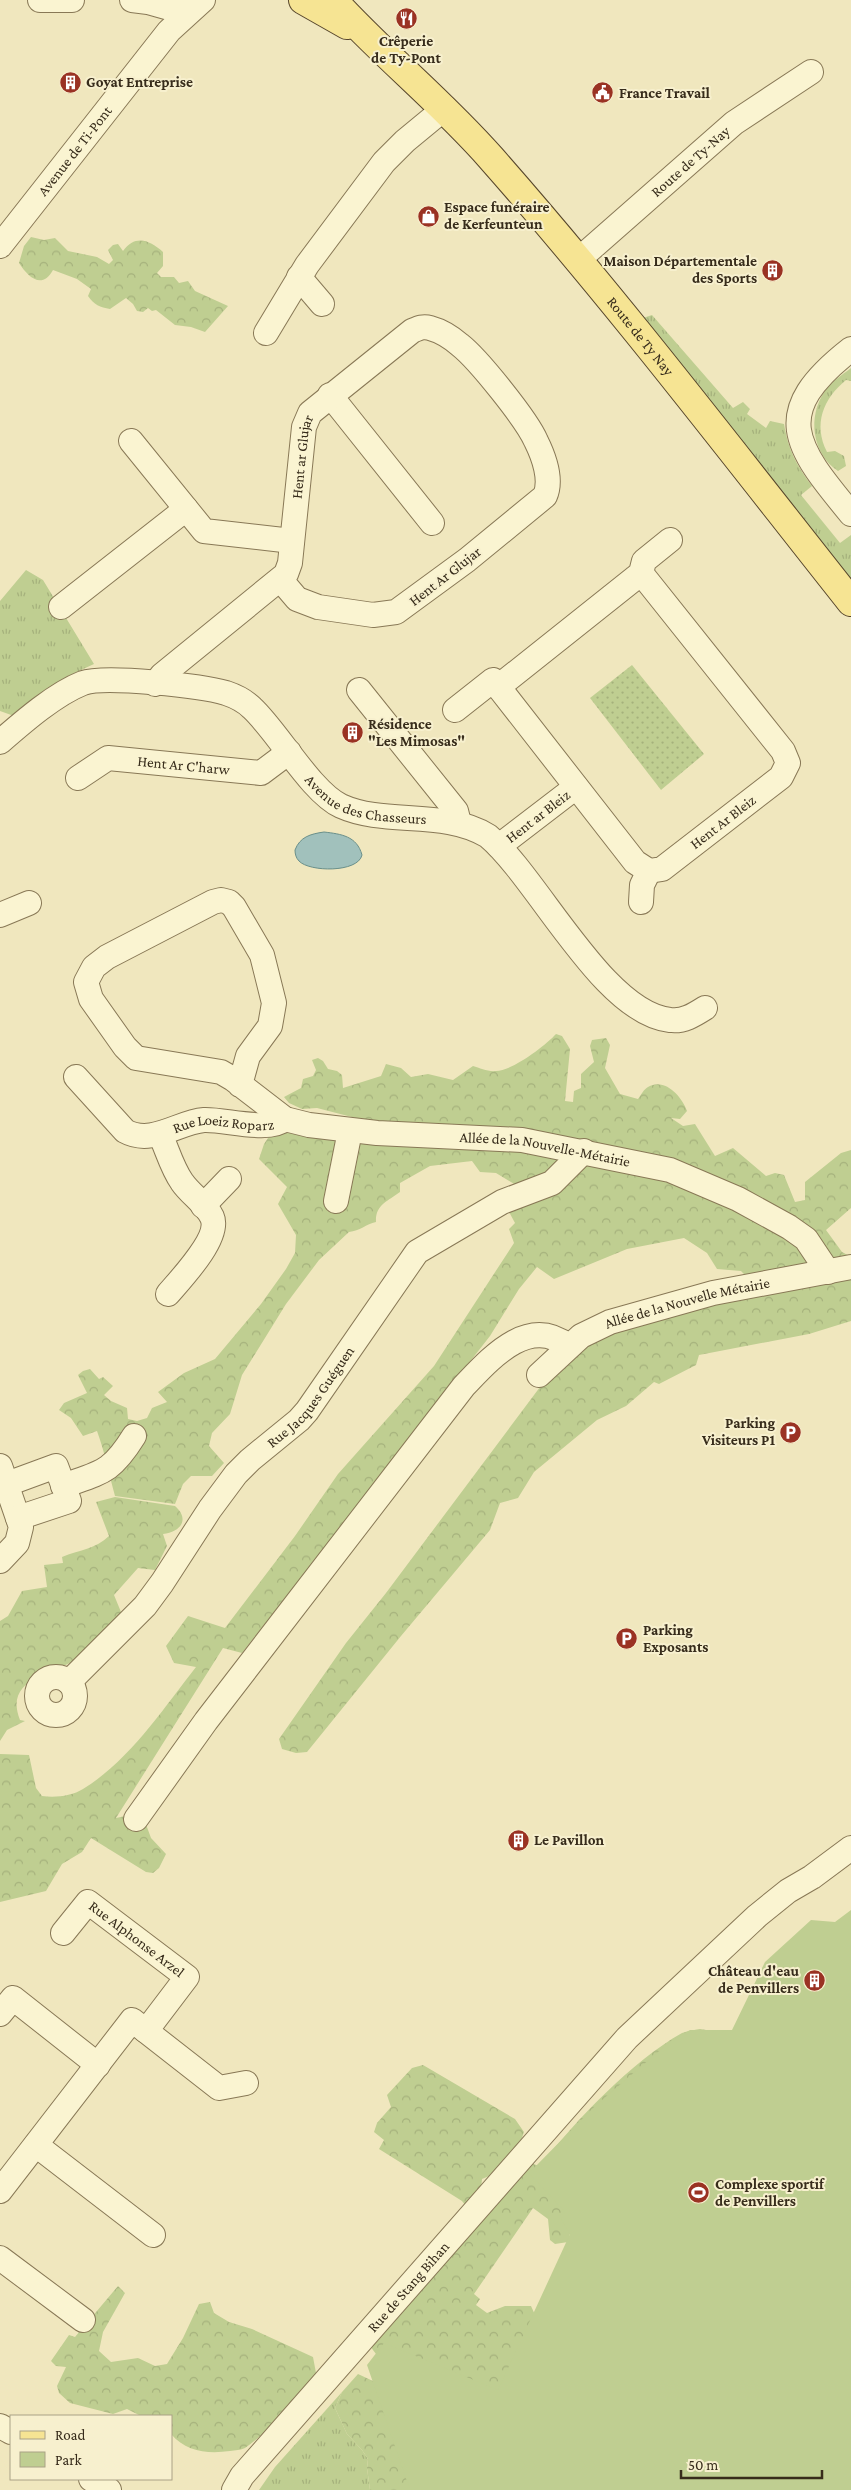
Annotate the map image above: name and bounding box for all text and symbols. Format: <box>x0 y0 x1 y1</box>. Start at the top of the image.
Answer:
restaurant icon: Crêperie de Ty-Pont <box>394 6 418 30</box>
place label: Crêperie de Ty-Pont <box>371 33 441 66</box>
building icon: Goyat Entreprise <box>58 70 82 94</box>
place label: Goyat Entreprise <box>86 74 193 90</box>
public building icon: France Travail <box>591 81 615 105</box>
place label: France Travail <box>619 85 711 101</box>
street label: Avenue de Ti-Pont <box>35 102 116 199</box>
street label: Route de Ty-Nay <box>648 123 734 200</box>
place label: Espace funéraire de Kerfeunteun <box>444 199 550 232</box>
shop icon: Espace funéraire de Kerfeunteun <box>416 204 440 228</box>
place label: Maison Départementale des Sports <box>603 253 757 286</box>
building icon: Maison Départementale des Sports <box>761 258 785 282</box>
street label: Route de Ty Nay <box>604 293 677 379</box>
street label: Hent ar Glujar <box>289 412 317 500</box>
street label: Hent Ar Glujar <box>406 543 485 610</box>
place label: Résidence "Les Mimosas" <box>368 716 465 749</box>
building icon: Résidence "Les Mimosas" <box>340 721 364 745</box>
street label: Hent Ar C'harw <box>137 753 231 778</box>
street label: Avenue des Chasseurs <box>302 772 427 827</box>
street label: Hent ar Bleiz <box>503 787 573 846</box>
street label: Hent Ar Bleiz <box>687 792 759 852</box>
street label: Rue Loeiz Roparz <box>170 1112 275 1136</box>
street label: Allée de la Nouvelle-Métairie <box>459 1129 632 1170</box>
street label: Allée de la Nouvelle Métairie <box>602 1274 771 1332</box>
street label: Rue Jacques Guéguen <box>264 1343 357 1451</box>
place label: Parking Visiteurs P1 <box>701 1415 775 1448</box>
parking icon: Parking Visiteurs P1 <box>779 1420 803 1444</box>
place label: Parking Exposants <box>643 1622 708 1655</box>
parking icon: Parking Exposants <box>615 1627 639 1651</box>
building icon: Le Pavillon <box>506 1828 530 1852</box>
place label: Le Pavillon <box>534 1832 605 1848</box>
street label: Rue Alphonse Arzel <box>86 1898 188 1980</box>
place label: Château d'eau de Penvillers <box>708 1963 799 1996</box>
building icon: Château d'eau de Penvillers <box>803 1968 827 1992</box>
place label: Complexe sportif de Penvillers <box>715 2176 825 2209</box>
sports icon: Complexe sportif de Penvillers <box>687 2181 711 2205</box>
street label: Rue de Stang Bihan <box>364 2238 452 2335</box>
legend <box>10 2415 172 2480</box>
text: Road <box>55 2427 86 2443</box>
scale bar <box>681 2448 822 2480</box>
text: Park <box>55 2452 82 2468</box>
text: 50 m <box>688 2457 718 2473</box>

